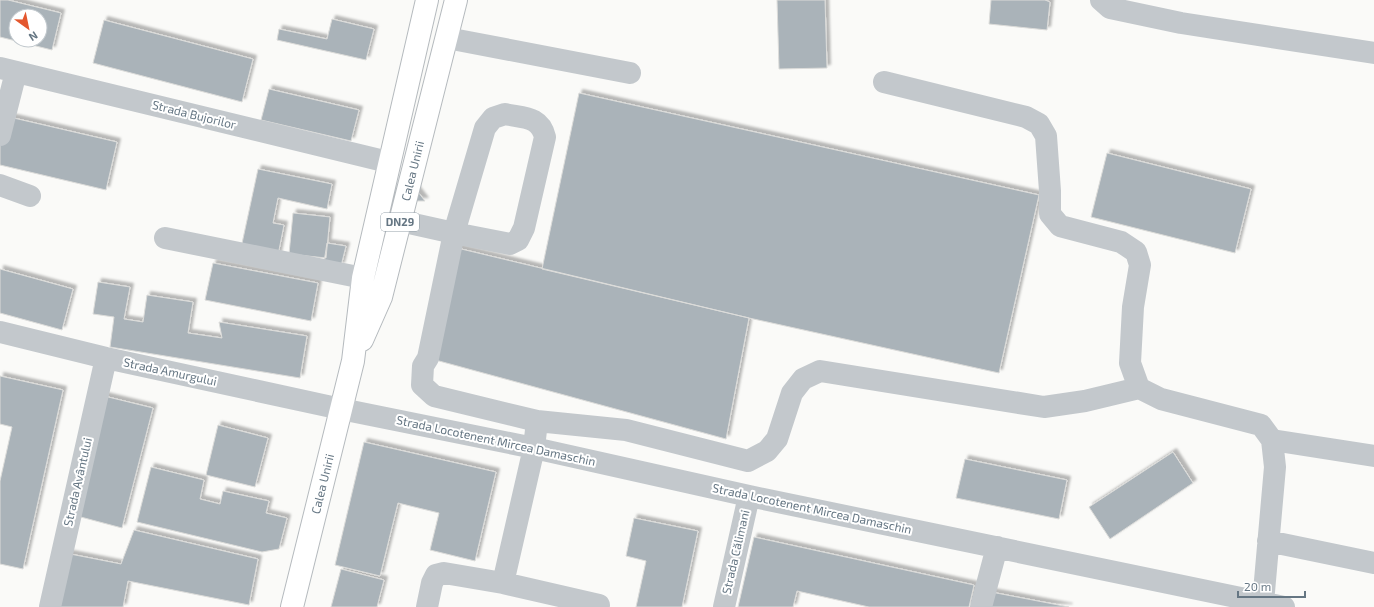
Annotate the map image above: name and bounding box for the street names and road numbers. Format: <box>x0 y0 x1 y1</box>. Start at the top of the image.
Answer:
street label: Strada Bujorilor <box>151 97 238 132</box>
street label: Calea Unirii <box>398 139 426 202</box>
road number: DN29 <box>381 213 419 231</box>
street label: Strada Amurgului <box>122 354 218 388</box>
street label: Strada Locotenent Mircea Damaschin <box>395 412 597 468</box>
street label: Strada Avântului <box>60 436 94 527</box>
street label: Calea Unirii <box>308 452 336 515</box>
street label: Strada Locotenent Mircea Damaschin <box>711 480 913 536</box>
street label: Strada Călimani <box>719 508 751 595</box>

